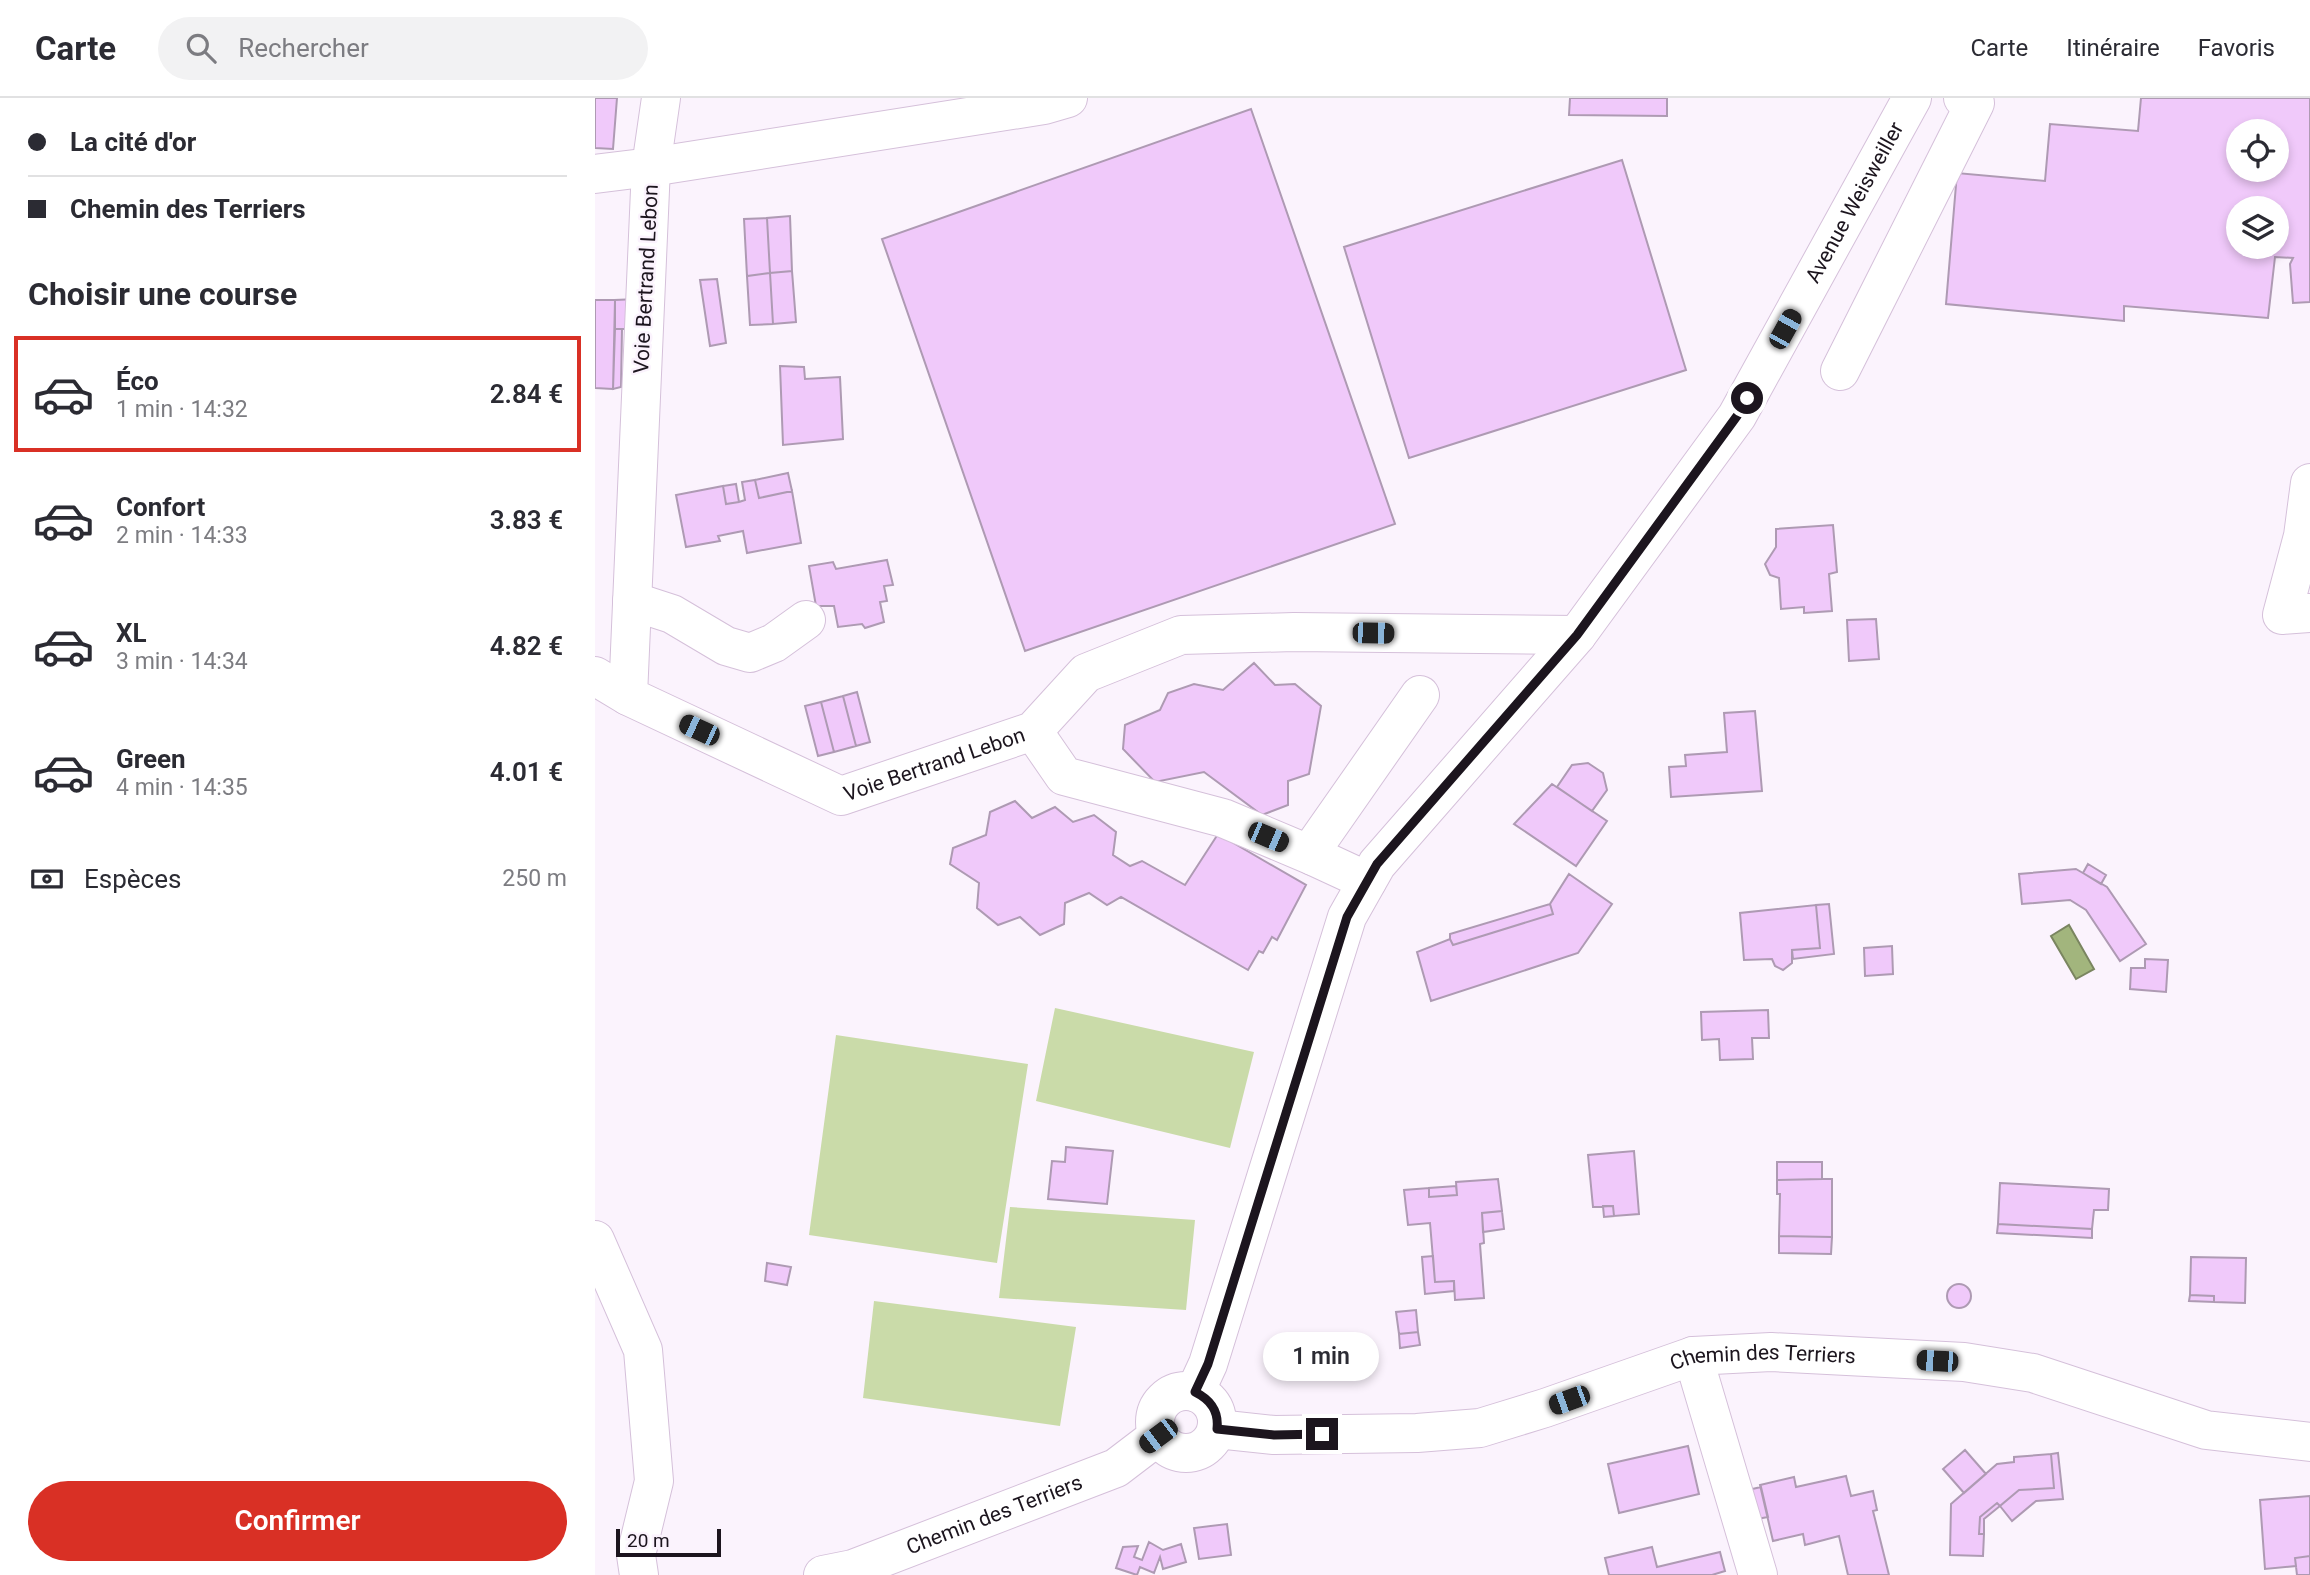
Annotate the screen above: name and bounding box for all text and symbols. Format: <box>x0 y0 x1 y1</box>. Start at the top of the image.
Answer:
search box <box>158 17 648 80</box>
text: Carte <box>35 29 116 68</box>
icon: search <box>182 29 220 67</box>
text: Rechercher <box>238 33 369 63</box>
text: Carte <box>1970 34 2028 62</box>
text: Itinéraire <box>2066 34 2160 62</box>
text: Favoris <box>2198 34 2275 62</box>
street label: Avenue Weisweiller <box>1801 118 1908 287</box>
map controls <box>2226 119 2289 259</box>
button: locate <box>2226 119 2289 182</box>
text: La cité d'or <box>70 127 196 157</box>
street label: Voie Bertrand Lebon <box>629 184 663 374</box>
text: Chemin des Terriers <box>70 194 306 224</box>
button: layers <box>2226 196 2289 259</box>
text: Choisir une course <box>28 275 297 313</box>
car <box>1766 306 1805 352</box>
icon: car <box>32 363 95 426</box>
text: Éco <box>116 366 159 396</box>
text: 2.84 € <box>490 379 563 409</box>
route start <box>1731 382 1763 414</box>
text: 1 min · 14:32 <box>116 396 248 423</box>
icon: car <box>32 489 95 552</box>
text: Confort <box>116 492 205 522</box>
text: 3.83 € <box>490 505 563 535</box>
text: 2 min · 14:33 <box>116 522 248 549</box>
icon: car <box>32 615 95 678</box>
text: XL <box>116 618 147 648</box>
car <box>1352 622 1395 644</box>
text: 4.82 € <box>490 631 563 661</box>
text: 3 min · 14:34 <box>116 648 248 675</box>
car <box>676 712 723 748</box>
street label: Voie Bertrand Lebon <box>841 723 1028 806</box>
icon: car <box>32 741 95 804</box>
text: Green <box>116 744 186 774</box>
text: 4.01 € <box>490 757 563 787</box>
text: 4 min · 14:35 <box>116 774 248 801</box>
car <box>1245 819 1292 855</box>
icon: cash <box>28 860 66 898</box>
text: Espèces <box>84 864 181 894</box>
text: 250 m <box>502 865 567 892</box>
callout: 1 min <box>1264 1332 1380 1382</box>
street label: Chemin des Terriers <box>1667 1340 1856 1375</box>
text: 1 min <box>1292 1343 1350 1370</box>
car <box>1916 1349 1959 1373</box>
car <box>1546 1383 1593 1417</box>
car <box>1135 1415 1182 1457</box>
route end <box>1306 1418 1338 1450</box>
street label: Chemin des Terriers <box>903 1470 1086 1559</box>
button: Confirmer <box>28 1481 567 1561</box>
scale bar <box>616 1526 721 1558</box>
text: 20 m <box>627 1529 670 1552</box>

